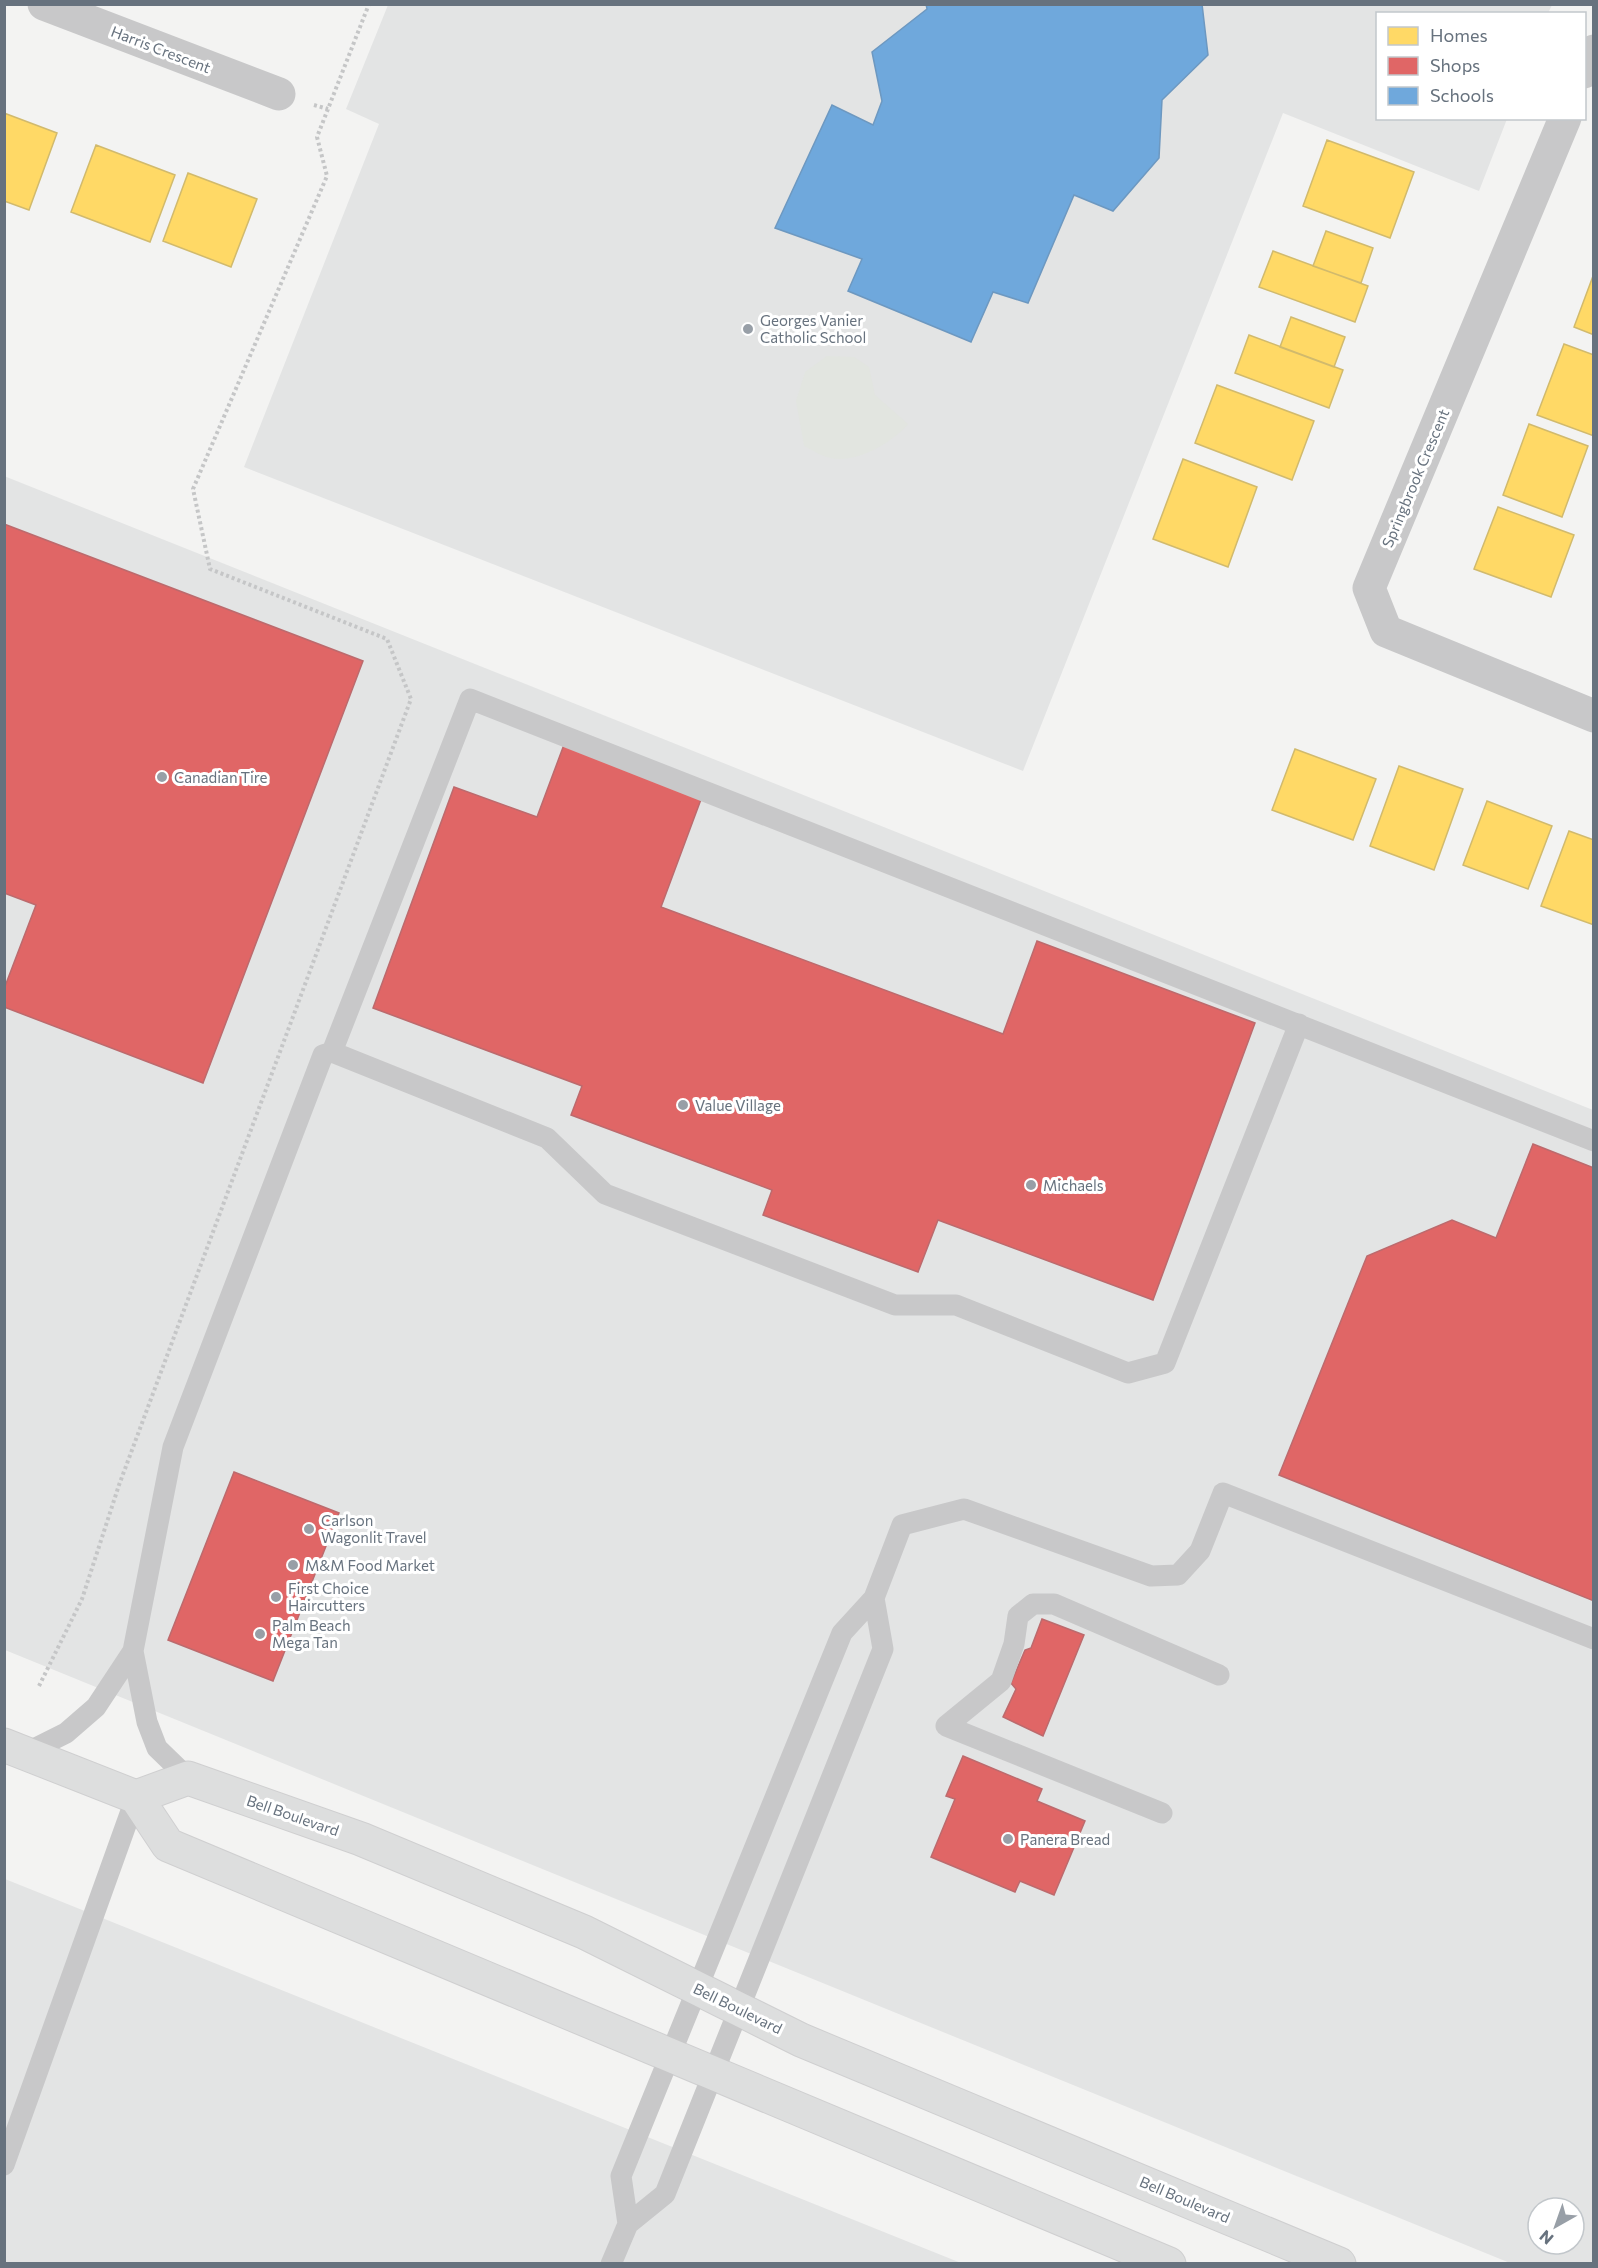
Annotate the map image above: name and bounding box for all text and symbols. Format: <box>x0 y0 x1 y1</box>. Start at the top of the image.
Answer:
legend <box>1376 12 1586 120</box>
street label: Harris Crescent <box>109 22 213 76</box>
text: Homes <box>1430 24 1488 46</box>
text: Shops <box>1430 54 1480 76</box>
text: Schools <box>1430 84 1494 106</box>
place label: Georges Vanier Catholic School <box>760 311 866 346</box>
marker: Georges Vanier Catholic School <box>741 322 755 336</box>
street label: Springbrook Crescent <box>1378 406 1452 550</box>
place label: Canadian Tire <box>174 768 268 786</box>
marker: Canadian Tire <box>155 770 169 784</box>
place label: Value Village <box>695 1096 781 1114</box>
marker: Value Village <box>676 1098 690 1112</box>
place label: Michaels <box>1043 1176 1104 1194</box>
marker: Michaels <box>1024 1178 1038 1192</box>
place label: Carlson Wagonlit Travel <box>321 1511 427 1546</box>
marker: Carlson Wagonlit Travel <box>302 1522 316 1536</box>
place label: M&M Food Market <box>305 1556 435 1574</box>
marker: M&M Food Market <box>286 1558 300 1572</box>
place label: First Choice Haircutters <box>288 1579 369 1614</box>
marker: First Choice Haircutters <box>269 1590 283 1604</box>
place label: Palm Beach Mega Tan <box>272 1616 350 1651</box>
marker: Palm Beach Mega Tan <box>253 1627 267 1641</box>
street label: Bell Boulevard <box>244 1791 342 1839</box>
place label: Panera Bread <box>1020 1830 1110 1848</box>
marker: Panera Bread <box>1001 1832 1015 1846</box>
street label: Bell Boulevard <box>691 1979 785 2037</box>
street label: Bell Boulevard <box>1137 2172 1233 2226</box>
north arrow <box>1526 2196 1586 2256</box>
text: N <box>1535 2227 1557 2249</box>

